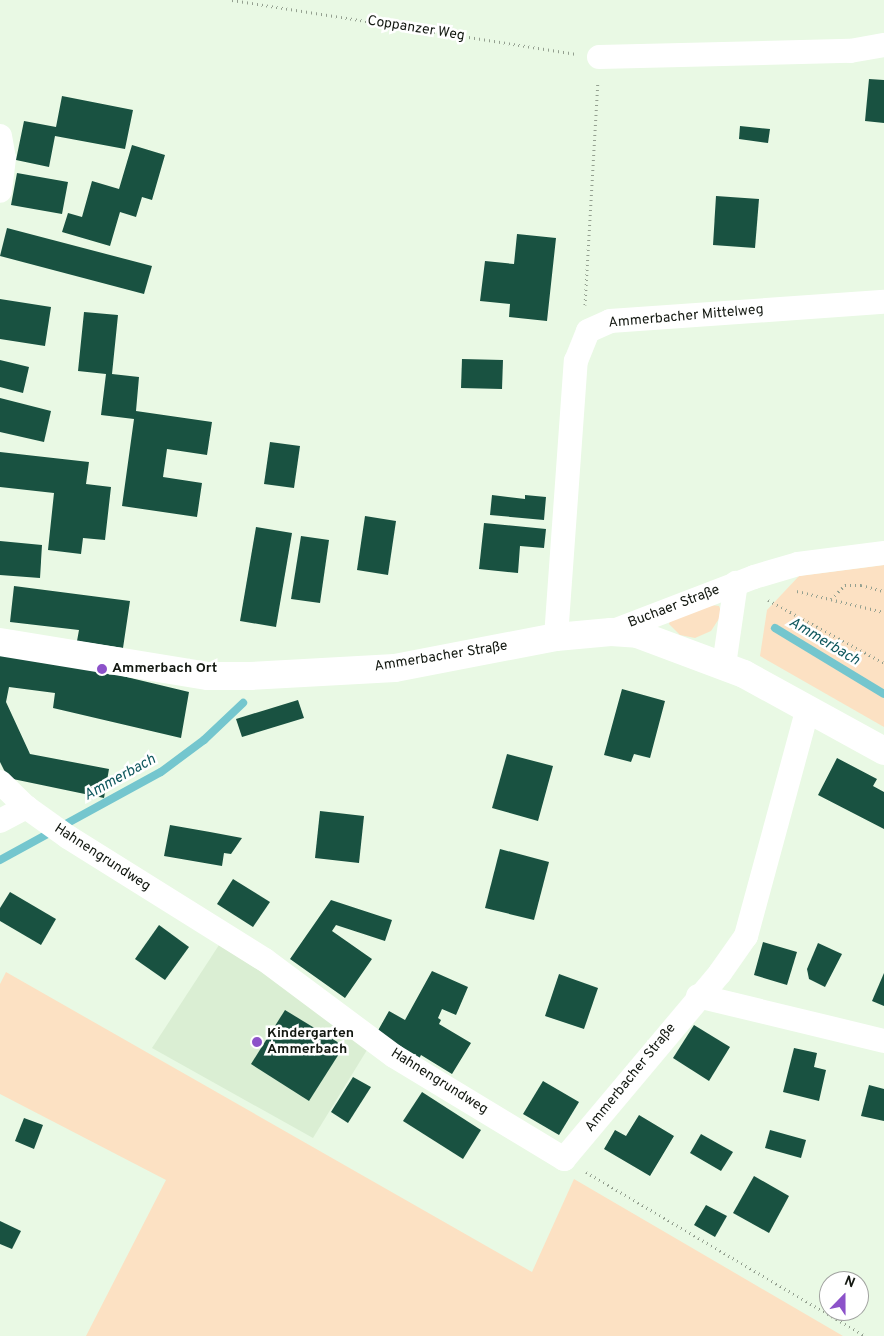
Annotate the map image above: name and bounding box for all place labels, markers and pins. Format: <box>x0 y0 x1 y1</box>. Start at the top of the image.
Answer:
place label: Ammerbach Ort <box>112 661 217 677</box>
marker: Ammerbach Ort <box>96 663 108 675</box>
place label: Kindergarten Ammerbach <box>267 1026 354 1058</box>
marker: Kindergarten Ammerbach <box>251 1036 263 1048</box>

